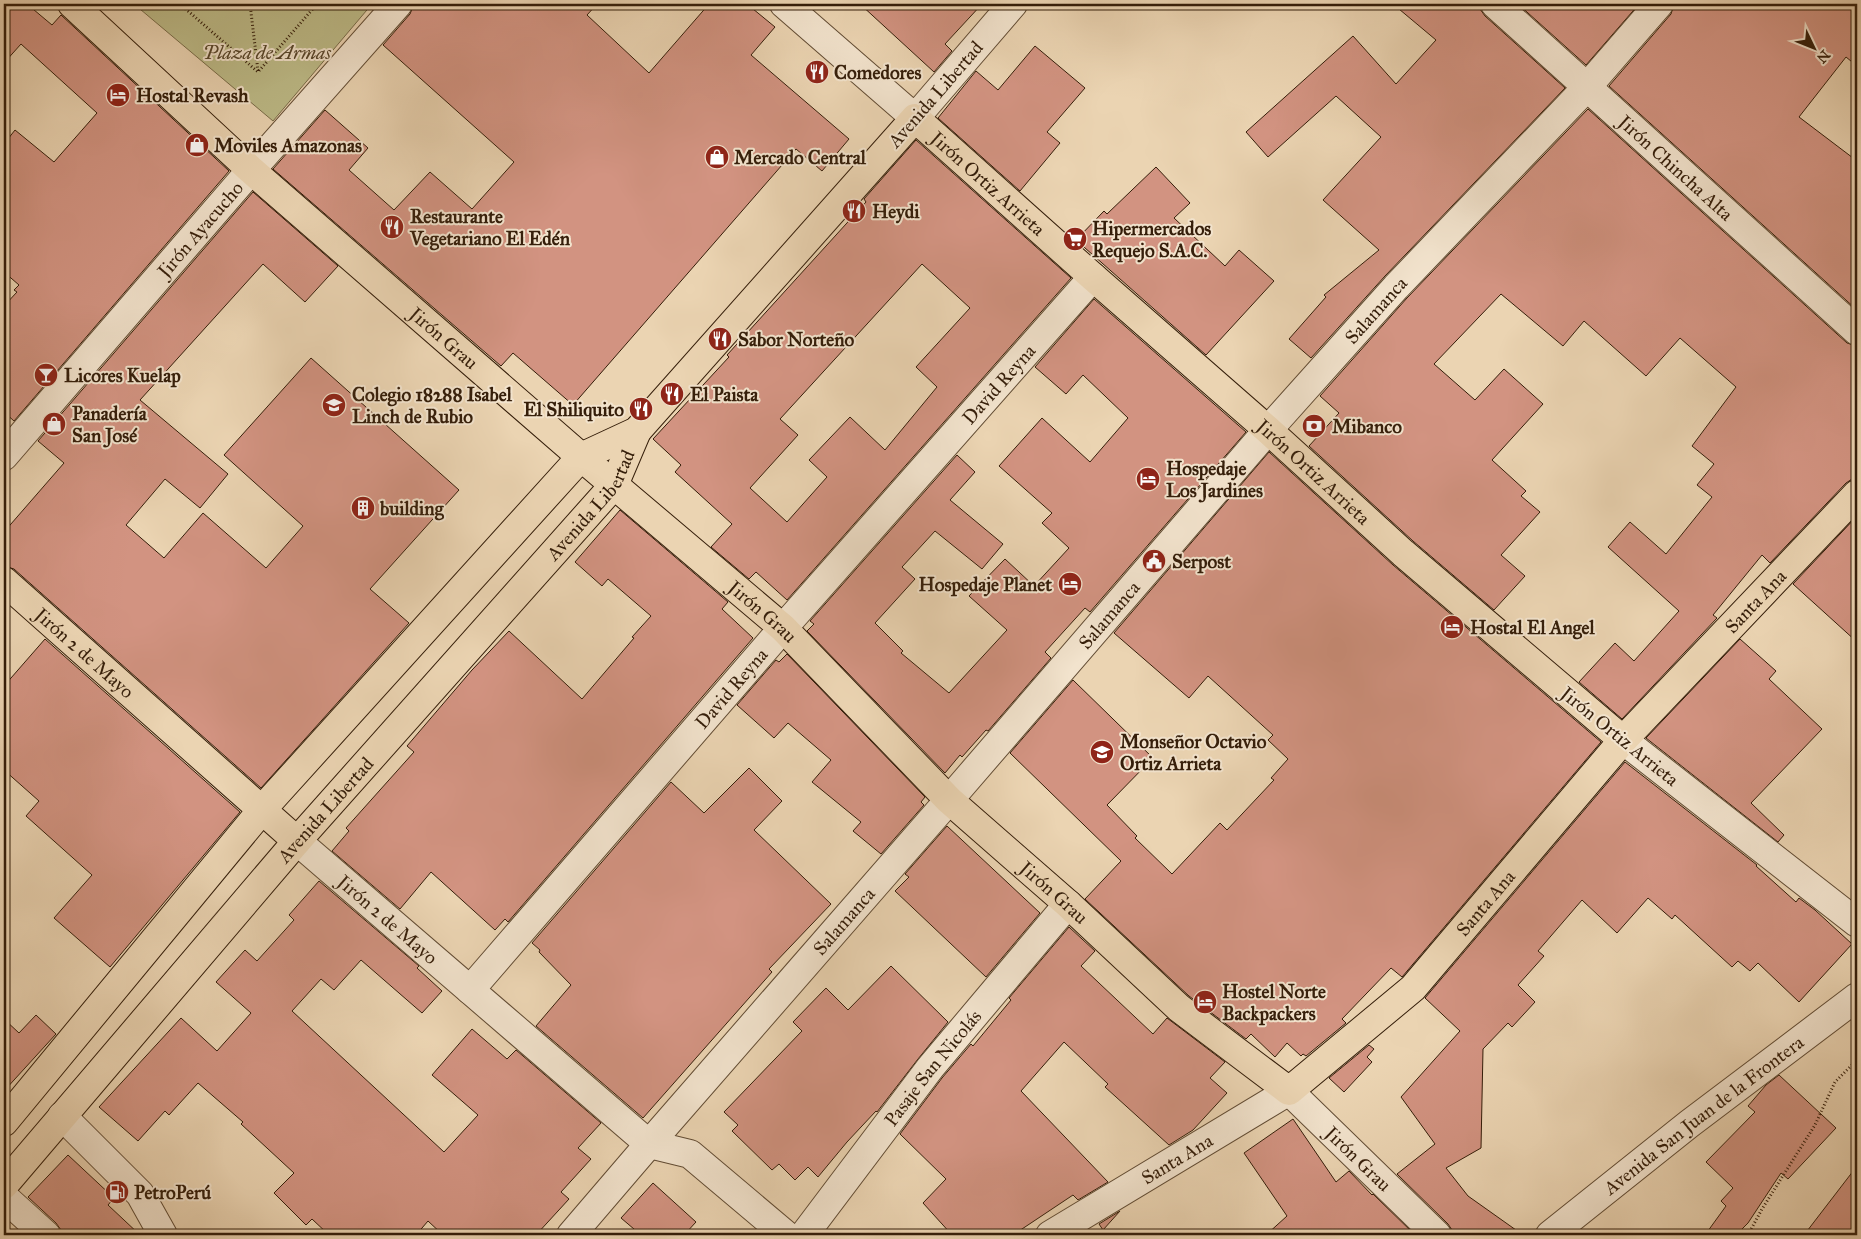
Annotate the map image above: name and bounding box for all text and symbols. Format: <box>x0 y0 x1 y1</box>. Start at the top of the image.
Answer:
north arrow <box>1788 22 1838 72</box>
street label: Avenida Libertad <box>882 36 988 153</box>
park label: Plaza de Armas <box>203 41 331 64</box>
text: N <box>1813 46 1833 67</box>
restaurant icon: Comedores <box>804 59 830 85</box>
place label: Comedores <box>834 61 922 84</box>
hotel icon: Hostal Revash <box>105 82 131 108</box>
place label: Hostal Revash <box>136 84 249 107</box>
street label: Jirón Chincha Alta <box>1612 109 1738 226</box>
street label: Jirón Ortiz Arrieta <box>924 125 1050 241</box>
shop icon: Moviles Amazonas <box>184 132 210 158</box>
place label: Moviles Amazonas <box>214 134 362 157</box>
shop icon: Mercado Central <box>704 144 730 170</box>
place label: Mercado Central <box>734 146 867 169</box>
street label: Jirón Ayacucho <box>151 176 248 284</box>
restaurant icon: Heydi <box>841 198 867 224</box>
place label: Heydi <box>872 200 920 224</box>
place label: Restaurante Vegetariano El Edén <box>409 205 571 251</box>
restaurant icon: Restaurante Vegetariano El Edén <box>379 214 405 240</box>
place label: Hipermercados Requejo S.A.C. <box>1092 217 1211 263</box>
supermarket icon: Hipermercados Requejo S.A.C. <box>1062 226 1088 252</box>
street label: Salamanca <box>1340 271 1413 349</box>
street label: Jirón Grau <box>403 301 483 374</box>
restaurant icon: Sabor Norteño <box>707 326 733 352</box>
place label: Sabor Norteño <box>738 328 855 351</box>
street label: David Reyna <box>957 339 1041 429</box>
bar icon: Licores Kuelap <box>33 362 59 388</box>
place label: Licores Kuelap <box>64 364 181 388</box>
restaurant icon: El Paista <box>659 381 685 407</box>
place label: Colegio 18288 Isabel Linch de Rubio <box>352 383 513 428</box>
place label: El Paista <box>690 383 759 406</box>
school or university icon: Colegio 18288 Isabel Linch de Rubio <box>321 392 347 418</box>
restaurant icon: El Shiliquito <box>628 396 654 422</box>
place label: El Shiliquito <box>523 398 624 422</box>
place label: Panadería San José <box>72 402 148 448</box>
shop icon: Panadería San José <box>41 411 67 437</box>
street label: Jirón Ortiz Arrieta <box>1250 413 1376 530</box>
bank icon: Mibanco <box>1301 413 1327 439</box>
place label: Mibanco <box>1332 415 1402 438</box>
street label: Avenida Libertad <box>541 446 640 566</box>
place label: Hospedaje Los Jardines <box>1166 457 1263 503</box>
hotel icon: Hospedaje Los Jardines <box>1135 466 1161 492</box>
building icon: building <box>350 495 376 521</box>
place label: building <box>379 497 445 521</box>
public building icon: Serpost <box>1141 548 1167 574</box>
place label: Serpost <box>1172 550 1231 574</box>
street label: Santa Ana <box>1720 564 1792 638</box>
hotel icon: Hospedaje Planet <box>1057 571 1083 597</box>
place label: Hospedaje Planet <box>919 573 1052 597</box>
street label: Jirón Grau <box>721 575 802 647</box>
street label: Salamanca <box>1074 576 1145 654</box>
street label: Jirón 2 de Mayo <box>28 602 139 703</box>
hotel icon: Hostal El Angel <box>1439 614 1465 640</box>
place label: Hostal El Angel <box>1470 616 1596 640</box>
street label: David Reyna <box>690 643 773 734</box>
street label: Jirón Ortiz Arrieta <box>1554 680 1684 792</box>
place label: Monseñor Octavio Ortiz Arrieta <box>1120 730 1267 775</box>
school or university icon: Monseñor Octavio Ortiz Arrieta <box>1089 739 1115 765</box>
street label: Avenida Libertad <box>272 752 379 868</box>
street label: Jirón Grau <box>1013 855 1093 929</box>
street label: Santa Ana <box>1451 865 1521 941</box>
street label: Jirón 2 de Mayo <box>331 869 443 969</box>
street label: Salamanca <box>808 882 880 960</box>
place label: Hostel Norte Backpackers <box>1222 980 1326 1026</box>
hotel icon: Hostel Norte Backpackers <box>1192 989 1218 1015</box>
street label: Pasaje San Nicolás <box>879 1005 986 1131</box>
street label: Avenida San Juan de la Frontera <box>1598 1030 1809 1200</box>
street label: Jirón Grau <box>1318 1120 1396 1196</box>
street label: Santa Ana <box>1137 1128 1218 1189</box>
fuel station icon: PetroPerú <box>104 1179 130 1205</box>
place label: PetroPerú <box>134 1181 212 1204</box>

